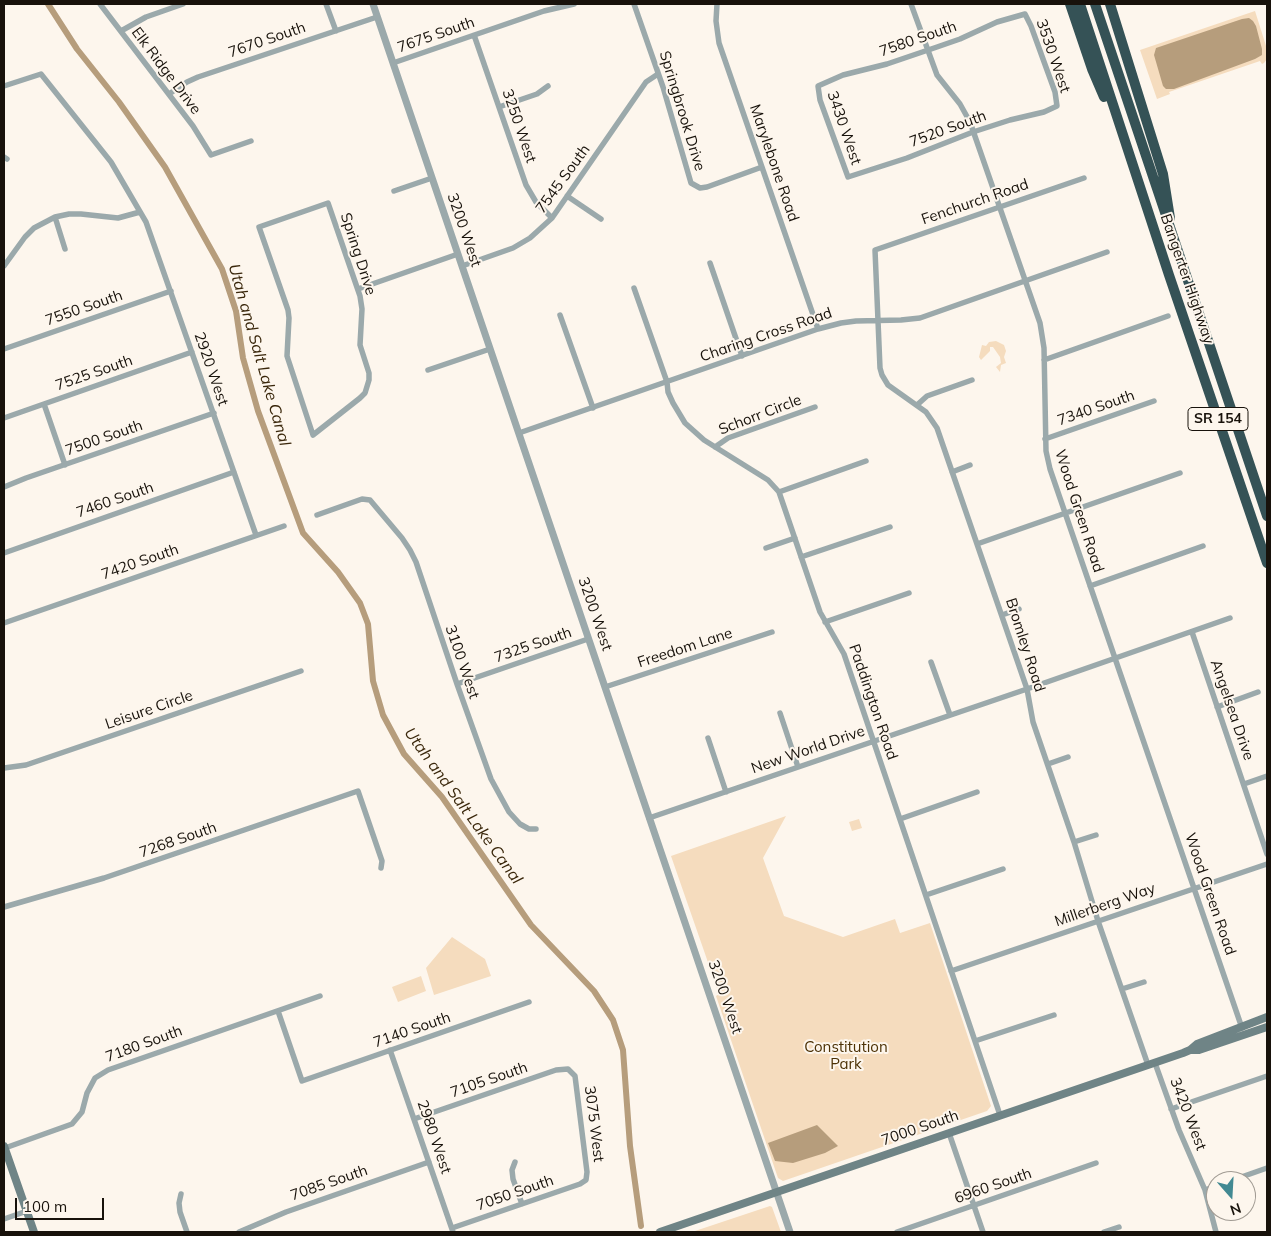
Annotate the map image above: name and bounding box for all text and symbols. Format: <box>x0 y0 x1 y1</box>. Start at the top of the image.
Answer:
street label: 7675 South <box>395 13 477 57</box>
street label: 7580 South <box>877 17 959 61</box>
street label: 3530 West <box>1032 17 1074 95</box>
street label: 7670 South <box>226 18 308 62</box>
street label: Elk Ridge Drive <box>127 24 205 118</box>
street label: Springbrook Drive <box>655 49 709 173</box>
street label: 3250 West <box>498 87 540 165</box>
street label: 3430 West <box>823 89 865 167</box>
street label: Marylebone Road <box>746 102 802 224</box>
street label: 7520 South <box>907 107 989 151</box>
street label: 7545 South <box>532 141 594 217</box>
street label: Fenchurch Road <box>919 175 1031 229</box>
street label: 3200 West <box>443 191 485 269</box>
street label: Spring Drive <box>336 211 380 297</box>
street label: Bangerter Highway <box>1156 212 1218 346</box>
water label: Utah and Salt Lake Canal <box>224 262 294 448</box>
street label: 7550 South <box>43 286 125 330</box>
street label: Charing Cross Road <box>698 304 834 366</box>
street label: 2920 West <box>190 330 232 408</box>
street label: 7525 South <box>53 351 135 395</box>
street label: 7340 South <box>1055 386 1137 430</box>
street label: Schorr Circle <box>716 391 804 439</box>
road number: SR 154 <box>1188 408 1248 430</box>
street label: 7500 South <box>63 416 145 460</box>
street label: Wood Green Road <box>1051 447 1107 575</box>
street label: 7460 South <box>74 478 156 522</box>
street label: 7420 South <box>99 540 181 584</box>
street label: 3200 West <box>574 575 616 653</box>
street label: Bromley Road <box>1001 596 1049 694</box>
street label: 3100 West <box>441 623 483 701</box>
street label: 7325 South <box>492 623 574 667</box>
street label: Freedom Lane <box>635 624 735 672</box>
street label: Paddington Road <box>845 642 901 762</box>
street label: Angelsea Drive <box>1206 657 1258 763</box>
street label: Leisure Circle <box>103 687 195 733</box>
street label: New World Drive <box>749 722 867 778</box>
water label: Utah and Salt Lake Canal <box>400 724 526 888</box>
street label: 7268 South <box>137 818 219 862</box>
street label: Wood Green Road <box>1181 831 1239 957</box>
street label: Millerberg Way <box>1052 879 1158 931</box>
street label: 3200 West <box>704 958 746 1036</box>
street label: 7140 South <box>371 1008 453 1052</box>
street label: 7180 South <box>103 1022 185 1066</box>
park label: Constitution Park <box>804 1038 888 1073</box>
street label: 7105 South <box>448 1058 530 1102</box>
street label: 3420 West <box>1166 1075 1210 1153</box>
street label: 3075 West <box>580 1085 608 1163</box>
street label: 2980 West <box>413 1098 455 1176</box>
street label: 7000 South <box>879 1106 961 1150</box>
street label: 7085 South <box>288 1161 370 1205</box>
street label: 6960 South <box>952 1164 1034 1208</box>
street label: 7050 South <box>474 1171 556 1215</box>
north arrow <box>1206 1171 1256 1221</box>
scale bar <box>18 1188 106 1220</box>
text: 100 m <box>23 1197 67 1216</box>
text: N <box>1228 1199 1243 1219</box>

